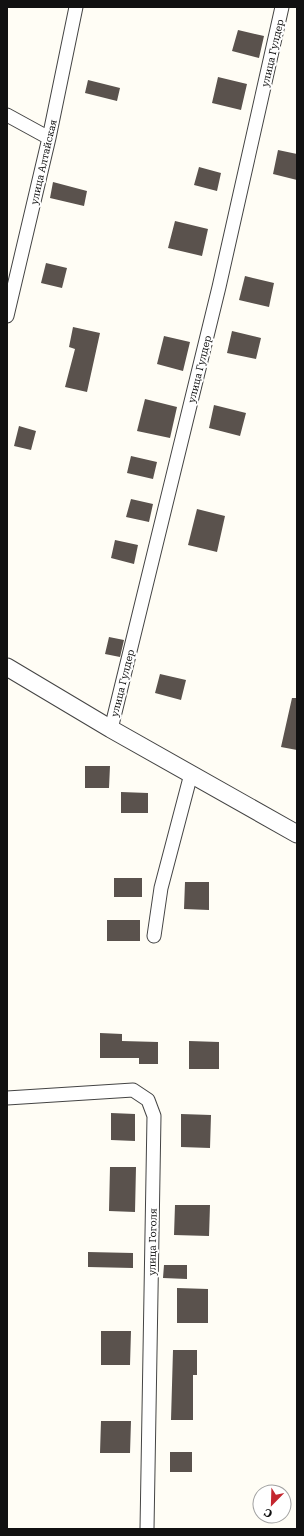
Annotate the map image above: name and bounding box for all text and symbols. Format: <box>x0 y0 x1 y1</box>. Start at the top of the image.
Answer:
street label: улица Гулдер <box>259 18 286 88</box>
street label: улица Алтайская <box>28 118 59 206</box>
street label: улица Гулдер <box>186 334 213 404</box>
street label: улица Гулдер <box>109 648 136 718</box>
street label: улица Гоголя <box>146 1208 159 1276</box>
north arrow <box>252 1484 292 1524</box>
text: С <box>262 1505 274 1520</box>

